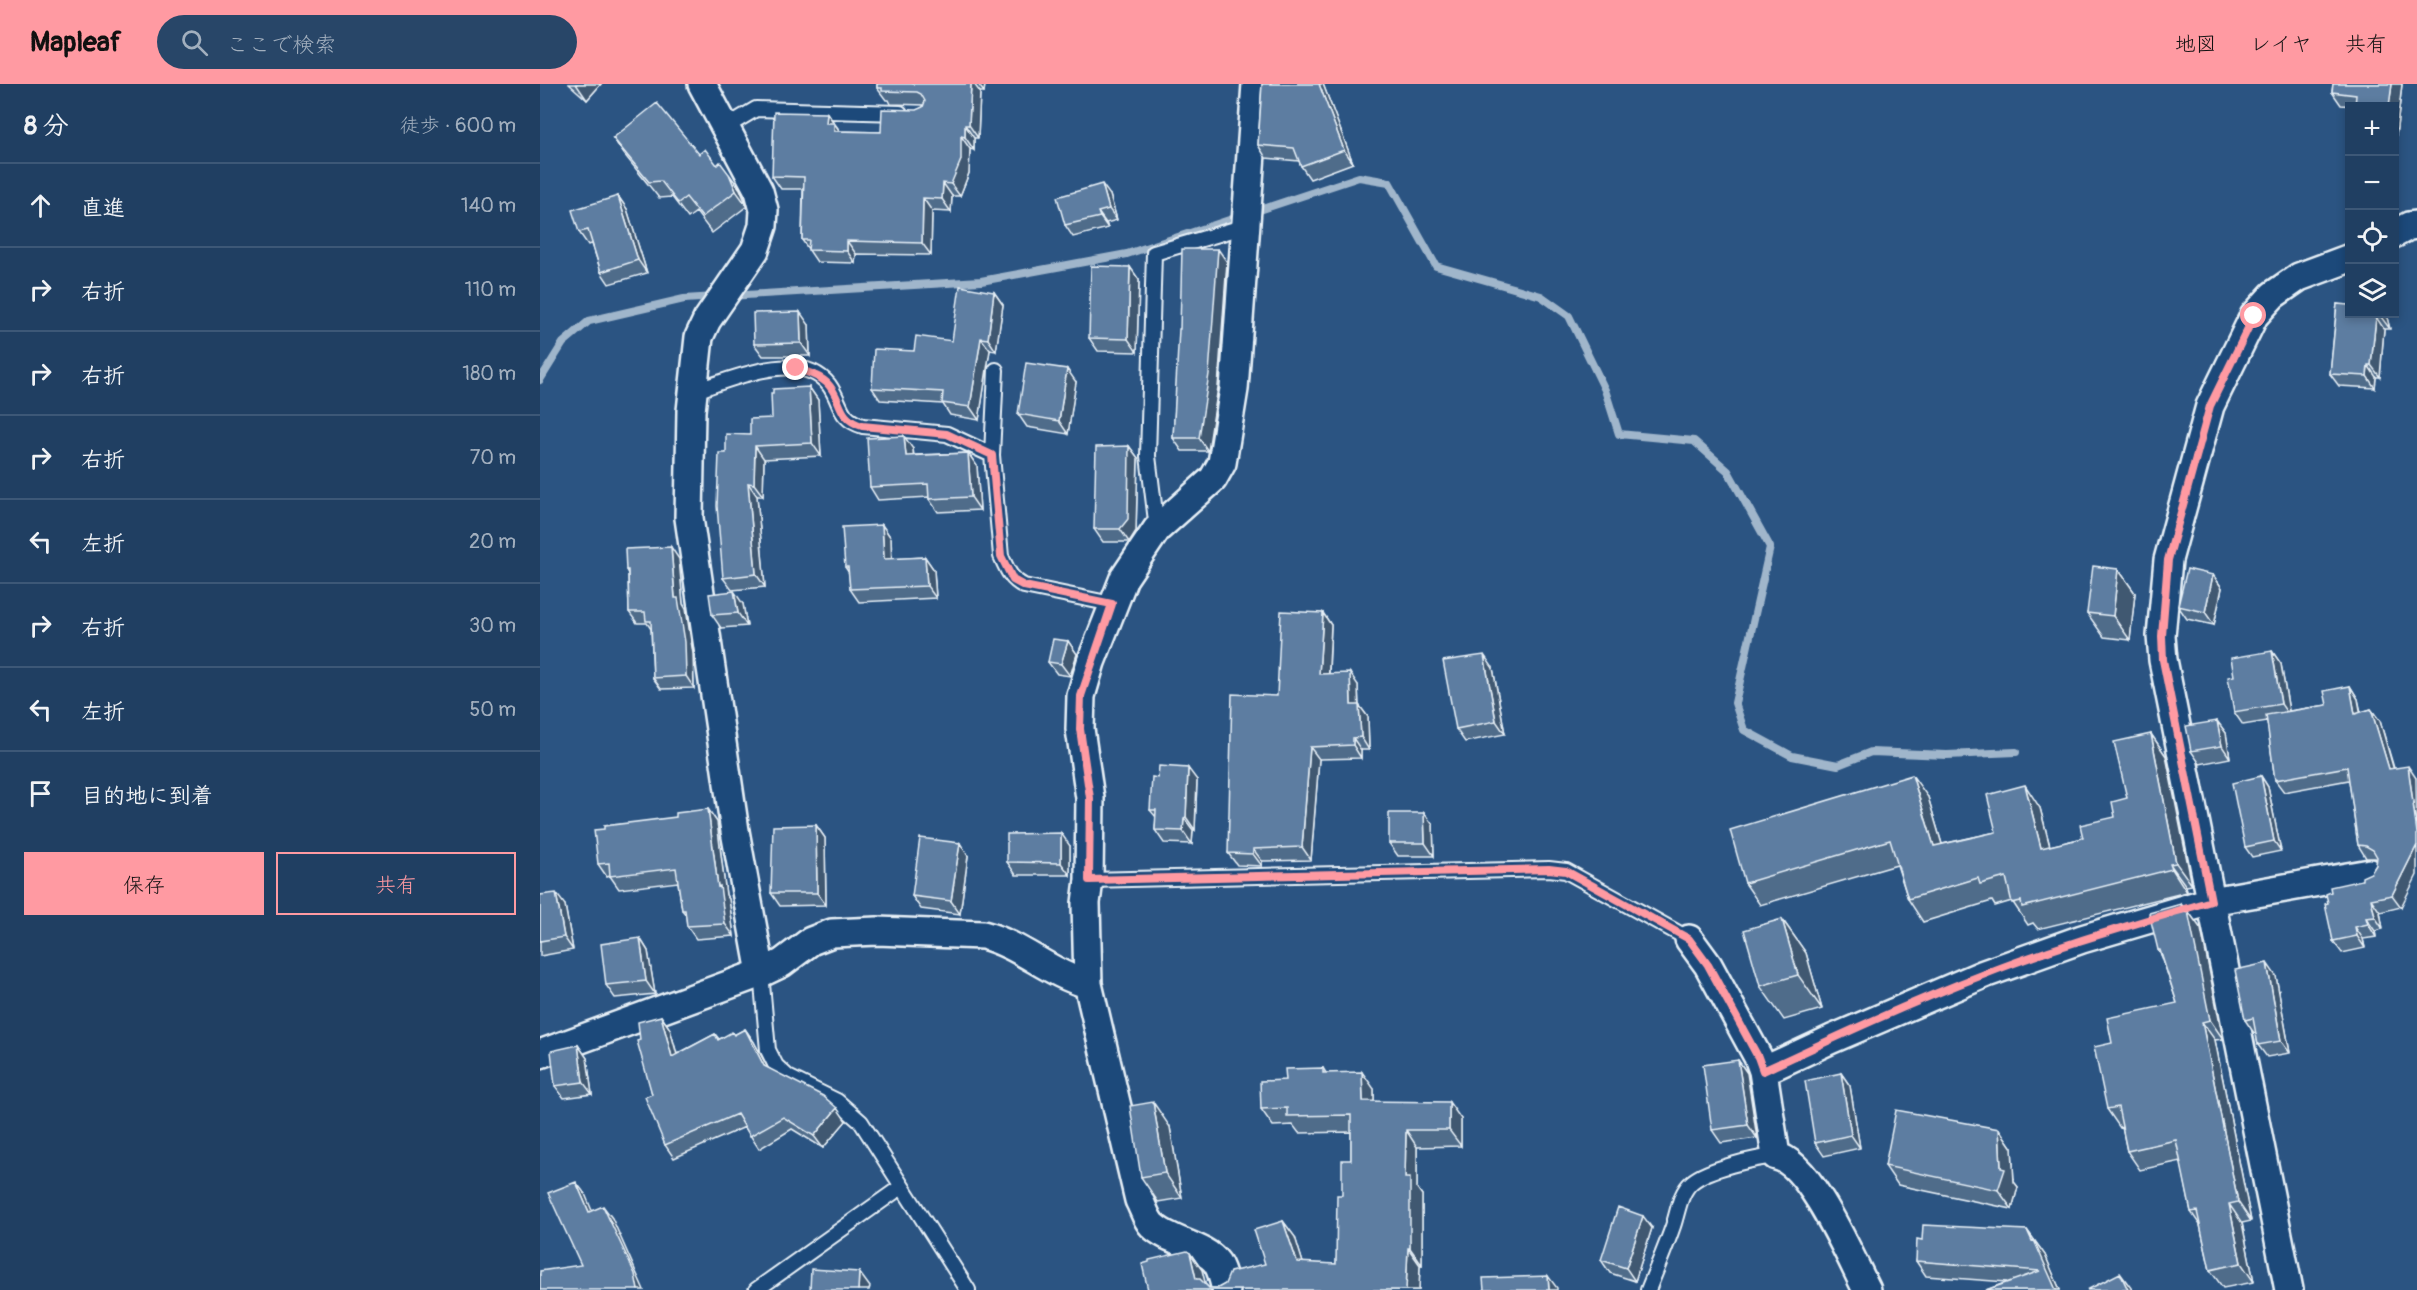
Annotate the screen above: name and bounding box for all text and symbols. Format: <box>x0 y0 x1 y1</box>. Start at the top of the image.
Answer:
search box <box>157 15 577 69</box>
text: Mapleaf <box>30 25 121 60</box>
icon: search <box>178 26 211 59</box>
text: ここで検索 <box>226 31 336 59</box>
text: 地図 <box>2175 31 2217 58</box>
text: レイヤ <box>2250 31 2312 58</box>
text: 共有 <box>2345 31 2387 58</box>
map controls <box>2345 102 2399 318</box>
button: + <box>2345 102 2399 156</box>
text: 8 分 <box>24 110 69 142</box>
text: 徒歩 · 600 m <box>400 113 516 138</box>
button: − <box>2345 156 2399 210</box>
icon: ahead <box>24 189 57 222</box>
text: 140 m <box>461 193 516 218</box>
text: 直進 <box>81 194 125 222</box>
button: locate <box>2345 210 2399 264</box>
button: layers <box>2345 264 2399 318</box>
icon: right <box>24 273 57 306</box>
text: 110 m <box>465 277 516 302</box>
text: 右折 <box>81 278 125 306</box>
route start <box>2240 302 2266 328</box>
route end <box>782 354 808 380</box>
icon: right <box>24 357 57 390</box>
text: 180 m <box>462 361 516 386</box>
text: 右折 <box>81 362 125 390</box>
icon: right <box>24 441 57 474</box>
text: 70 m <box>470 445 516 470</box>
text: 右折 <box>81 446 125 474</box>
icon: left <box>24 525 57 558</box>
text: 20 m <box>469 529 516 554</box>
text: 左折 <box>81 530 125 558</box>
icon: right <box>24 609 57 642</box>
text: 30 m <box>469 613 516 638</box>
text: 右折 <box>81 614 125 642</box>
icon: left <box>24 693 57 726</box>
text: 50 m <box>469 697 516 722</box>
text: 左折 <box>81 698 125 726</box>
icon: arrive <box>24 777 57 810</box>
text: 目的地に到着 <box>81 782 213 810</box>
button: 保存 <box>24 852 264 915</box>
button: 共有 <box>276 852 516 915</box>

